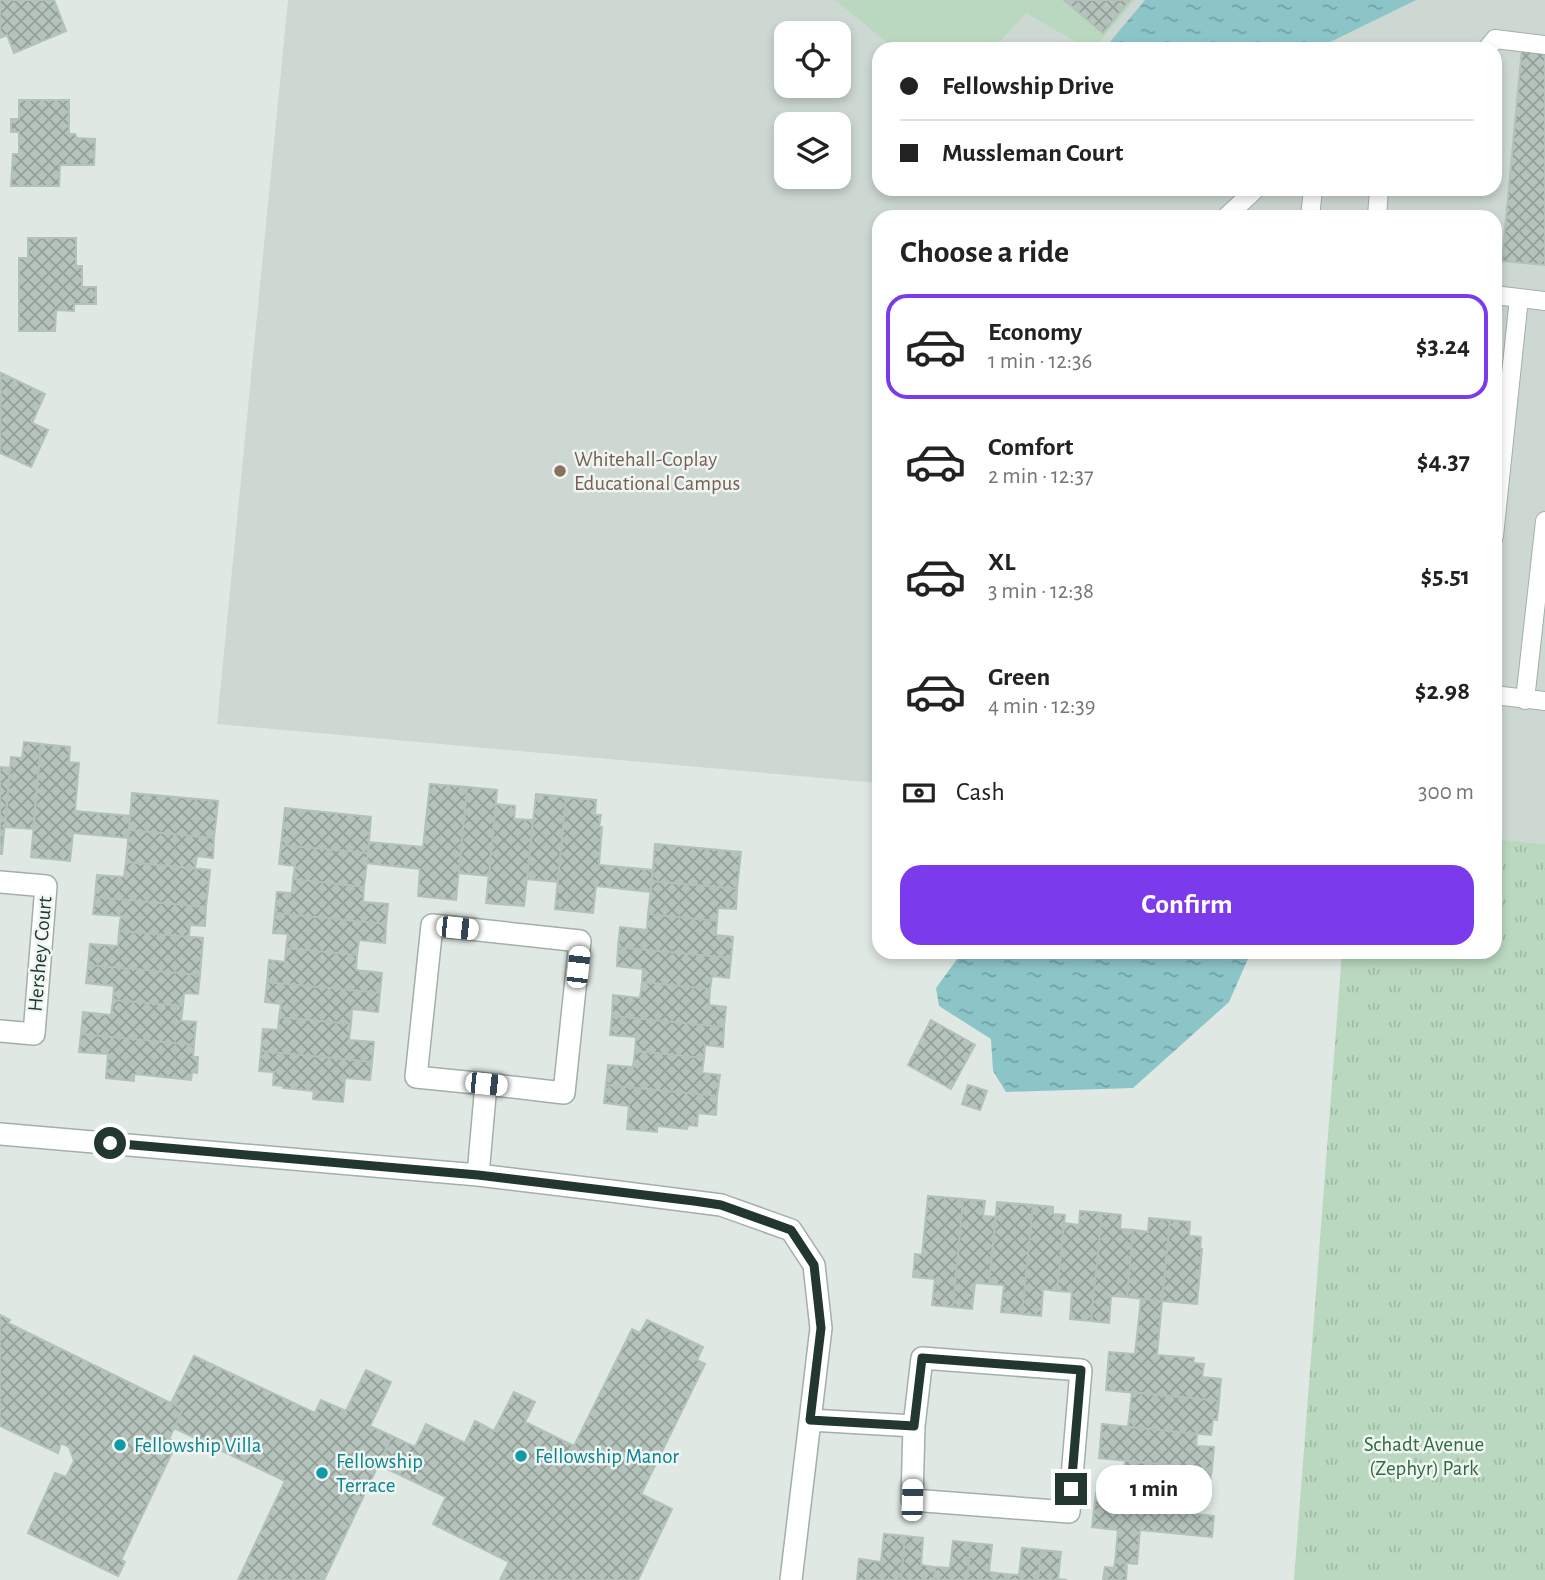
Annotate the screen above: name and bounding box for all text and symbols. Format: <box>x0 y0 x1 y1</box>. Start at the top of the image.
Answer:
map controls <box>774 21 851 189</box>
button: locate <box>774 21 851 98</box>
text: Fellowship Drive <box>942 73 1114 99</box>
button: layers <box>774 112 851 189</box>
text: Mussleman Court <box>942 140 1123 166</box>
text: Choose a ride <box>900 236 1069 268</box>
icon: car <box>904 315 967 378</box>
text: Economy <box>988 319 1082 345</box>
text: $3.24 <box>1416 333 1470 359</box>
text: 1 min · 12:36 <box>988 350 1092 373</box>
icon: car <box>904 430 967 493</box>
text: Comfort <box>988 434 1073 460</box>
text: $4.37 <box>1417 448 1470 474</box>
place label: Whitehall-Coplay Educational Campus <box>574 449 740 494</box>
marker: Whitehall-Coplay Educational Campus <box>552 463 568 479</box>
text: 2 min · 12:37 <box>988 465 1094 488</box>
icon: car <box>904 545 967 608</box>
text: XL <box>988 549 1015 575</box>
text: $5.51 <box>1421 563 1470 589</box>
text: 3 min · 12:38 <box>988 580 1094 603</box>
icon: car <box>904 660 967 723</box>
text: Green <box>988 664 1050 690</box>
text: $2.98 <box>1415 678 1470 704</box>
text: 4 min · 12:39 <box>988 695 1095 718</box>
icon: cash <box>900 774 938 812</box>
text: Cash <box>956 779 1005 805</box>
text: 300 m <box>1418 781 1474 804</box>
button: Confirm <box>900 865 1474 945</box>
street label: Hershey Court <box>24 895 56 1013</box>
car <box>436 915 479 941</box>
car <box>566 945 591 989</box>
car <box>465 1071 508 1097</box>
route start <box>94 1127 126 1159</box>
park label: Schadt Avenue (Zephyr) Park <box>1364 1434 1484 1479</box>
place label: Fellowship Villa <box>134 1435 262 1456</box>
marker: Fellowship Villa <box>112 1437 128 1453</box>
place label: Fellowship Manor <box>535 1446 679 1467</box>
marker: Fellowship Manor <box>513 1448 529 1464</box>
place label: Fellowship Terrace <box>336 1451 423 1496</box>
callout: 1 min <box>1096 1464 1211 1514</box>
marker: Fellowship Terrace <box>314 1465 330 1481</box>
route end <box>1055 1473 1087 1505</box>
text: 1 min <box>1130 1478 1178 1501</box>
car <box>901 1479 924 1521</box>

